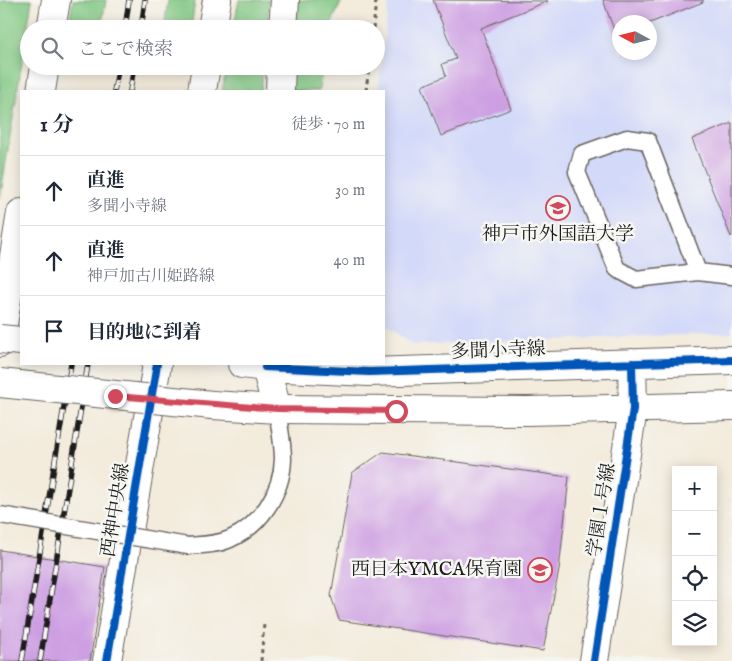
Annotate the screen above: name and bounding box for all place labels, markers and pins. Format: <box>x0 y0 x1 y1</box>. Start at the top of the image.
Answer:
school or university icon: 神戸市外国語大学 <box>545 195 571 221</box>
place label: 神戸市外国語大学 <box>482 223 634 247</box>
school or university icon: 西日本YMCA保育園 <box>527 557 553 583</box>
place label: 西日本YMCA保育園 <box>351 558 522 582</box>

